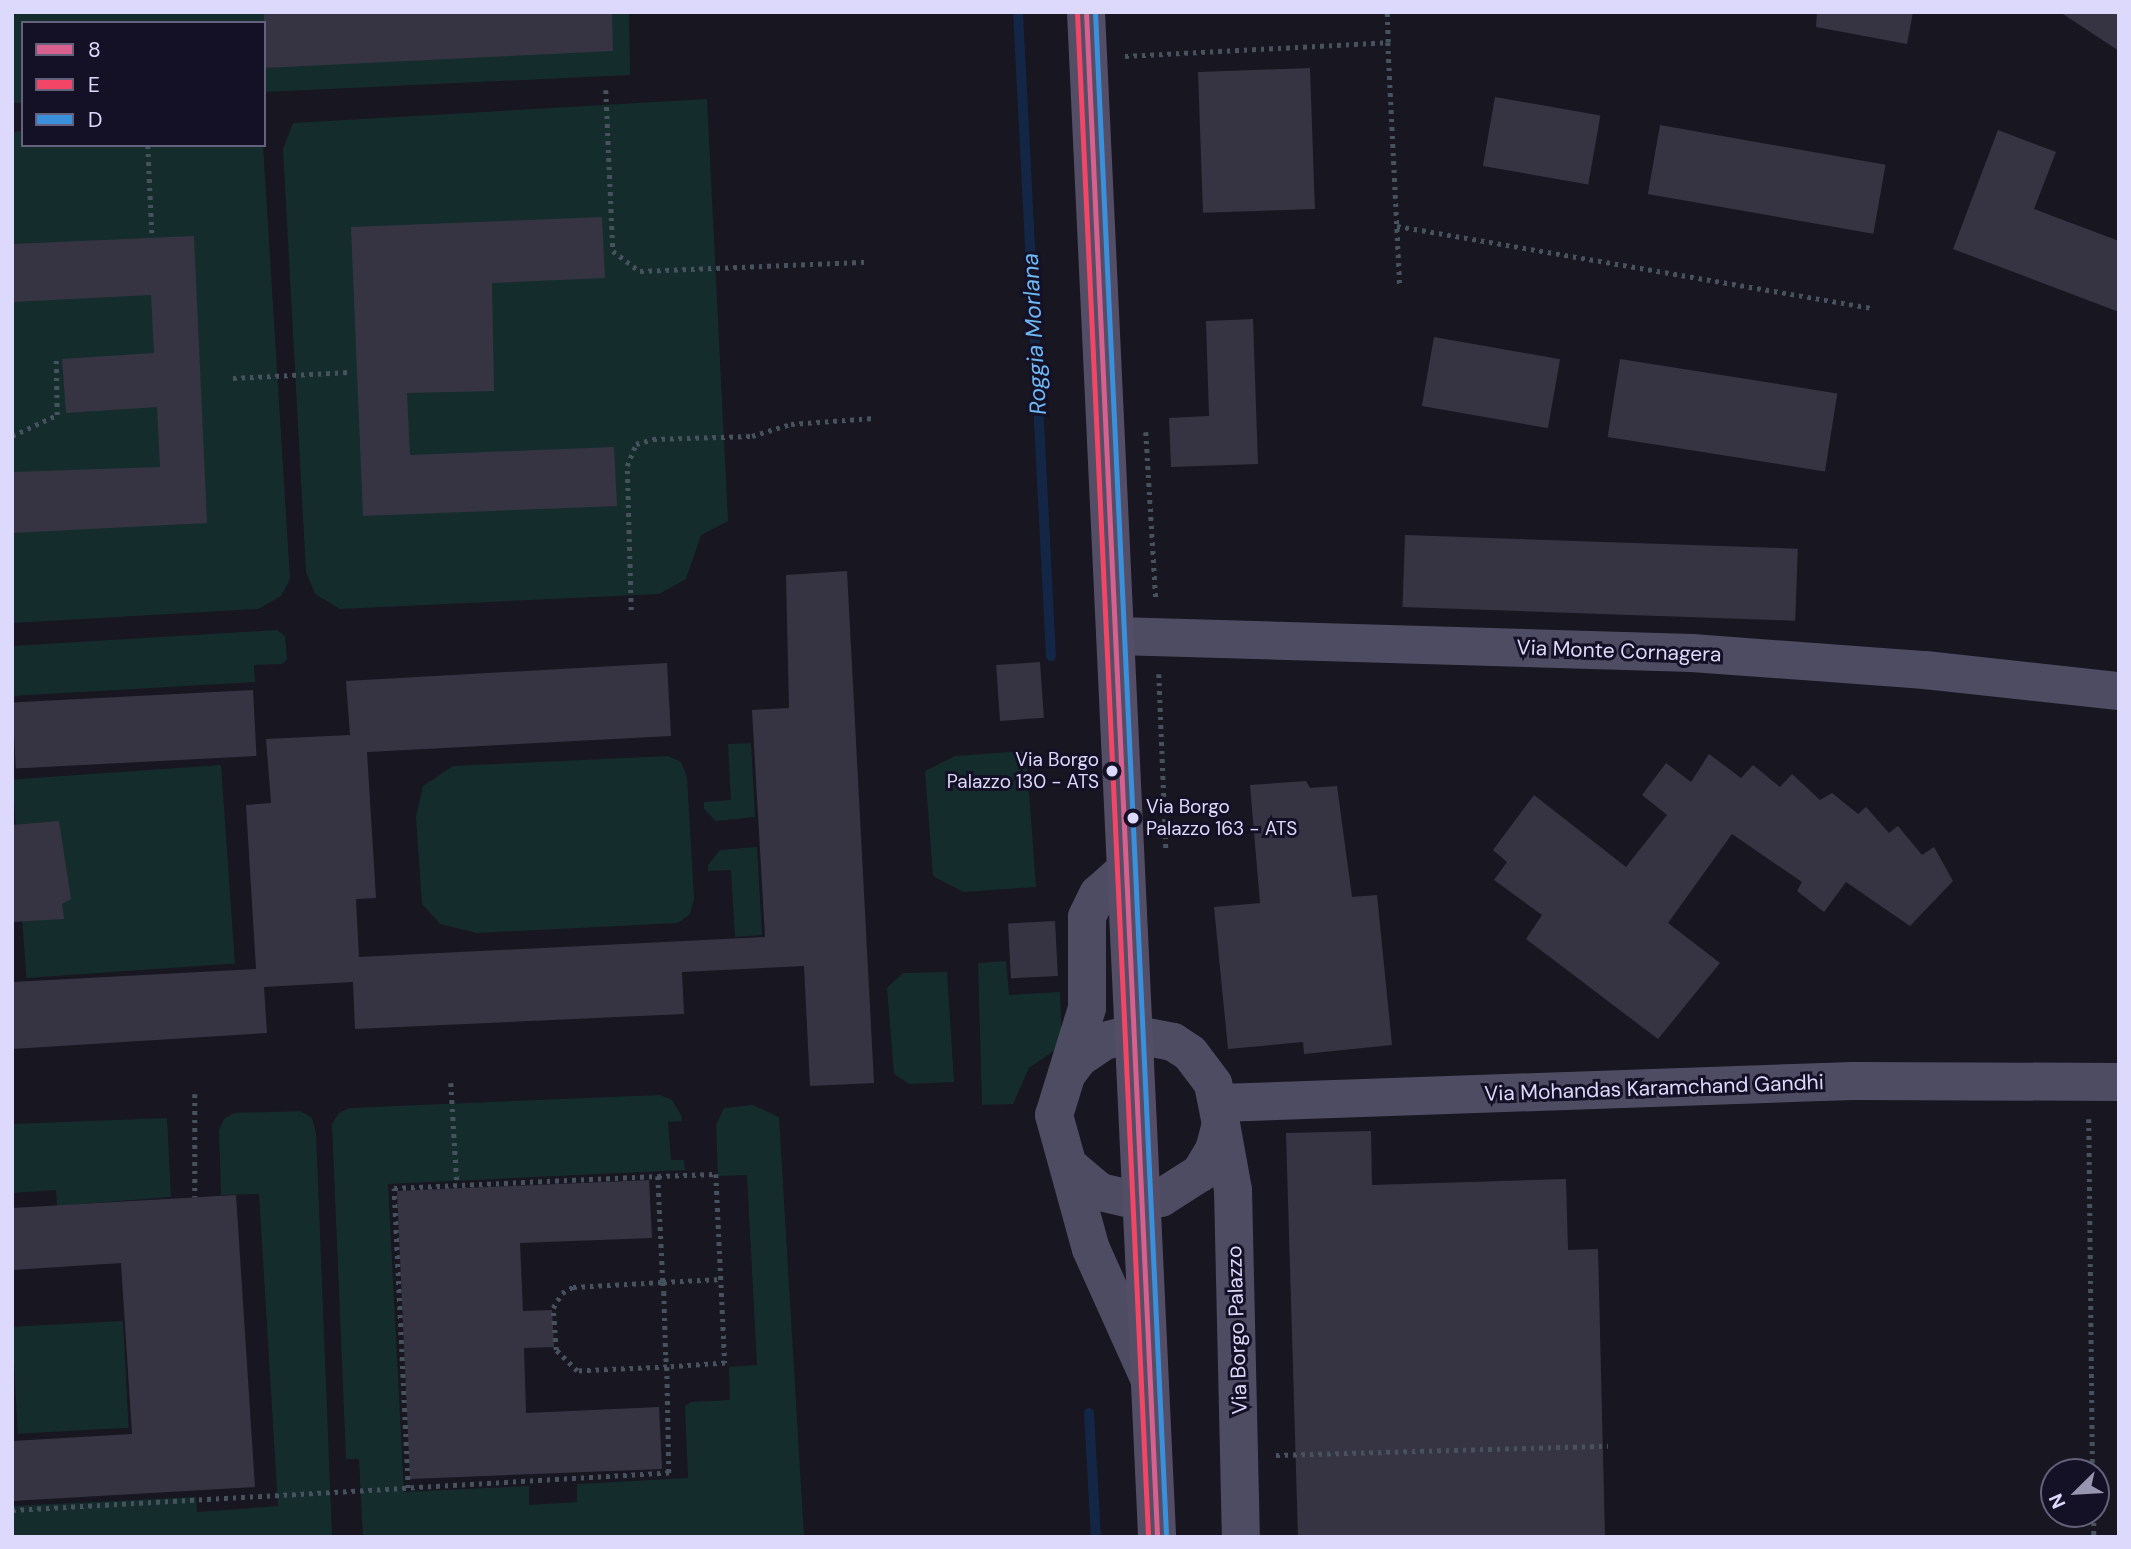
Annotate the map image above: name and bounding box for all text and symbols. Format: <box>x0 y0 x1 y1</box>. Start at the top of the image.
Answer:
legend <box>21 21 266 147</box>
text: 8 <box>88 36 101 64</box>
text: E <box>88 71 100 99</box>
text: D <box>88 106 102 134</box>
water label: Roggia Morlana <box>1016 252 1052 416</box>
street label: Via Monte Cornagera <box>1516 635 1722 667</box>
place label: Via Borgo Palazzo 130 - ATS <box>947 749 1099 793</box>
marker: Via Borgo Palazzo 130 - ATS <box>1105 764 1119 778</box>
place label: Via Borgo Palazzo 163 - ATS <box>1146 796 1297 840</box>
marker: Via Borgo Palazzo 163 - ATS <box>1126 811 1140 825</box>
street label: Via Mohandas Karamchand Gandhi <box>1484 1069 1824 1107</box>
street label: Via Borgo Palazzo <box>1221 1245 1253 1415</box>
north arrow <box>2040 1458 2110 1528</box>
text: N <box>2043 1490 2071 1512</box>

